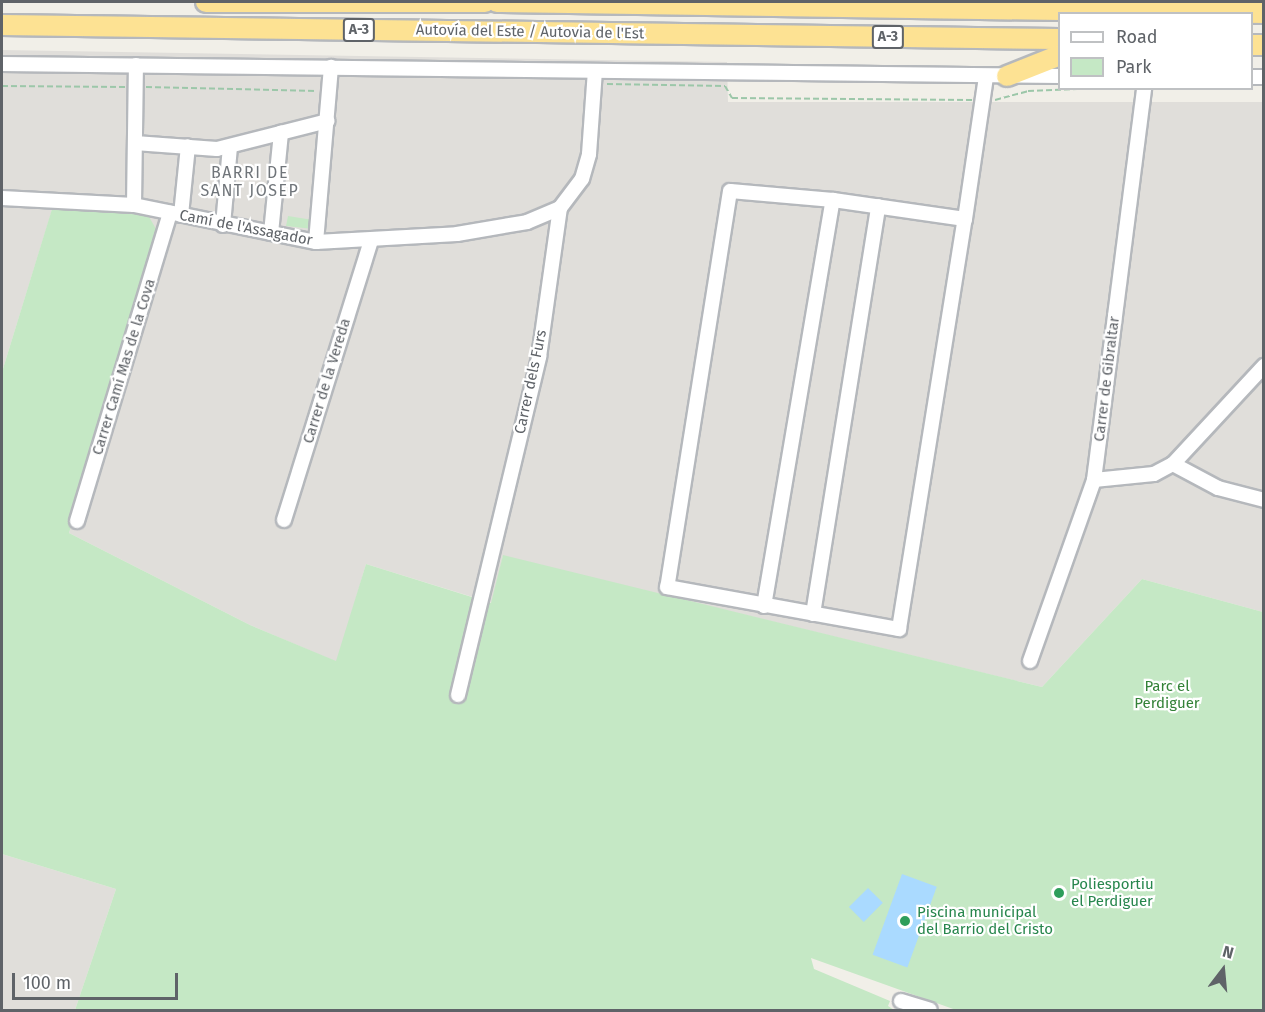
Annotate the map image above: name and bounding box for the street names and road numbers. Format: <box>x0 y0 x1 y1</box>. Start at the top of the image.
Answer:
road number: A-3 <box>342 19 376 41</box>
street label: Autovía del Este / Autovia de l'Est <box>416 21 644 43</box>
road number: A-3 <box>872 26 904 48</box>
street label: Camí de l'Assagador <box>178 206 314 250</box>
street label: Carrer Camí Mas de la Cova <box>89 277 159 457</box>
street label: Carrer de Gibraltar <box>1090 315 1124 443</box>
street label: Carrer de la Vereda <box>299 316 355 446</box>
street label: Carrer dels Furs <box>511 328 551 436</box>

